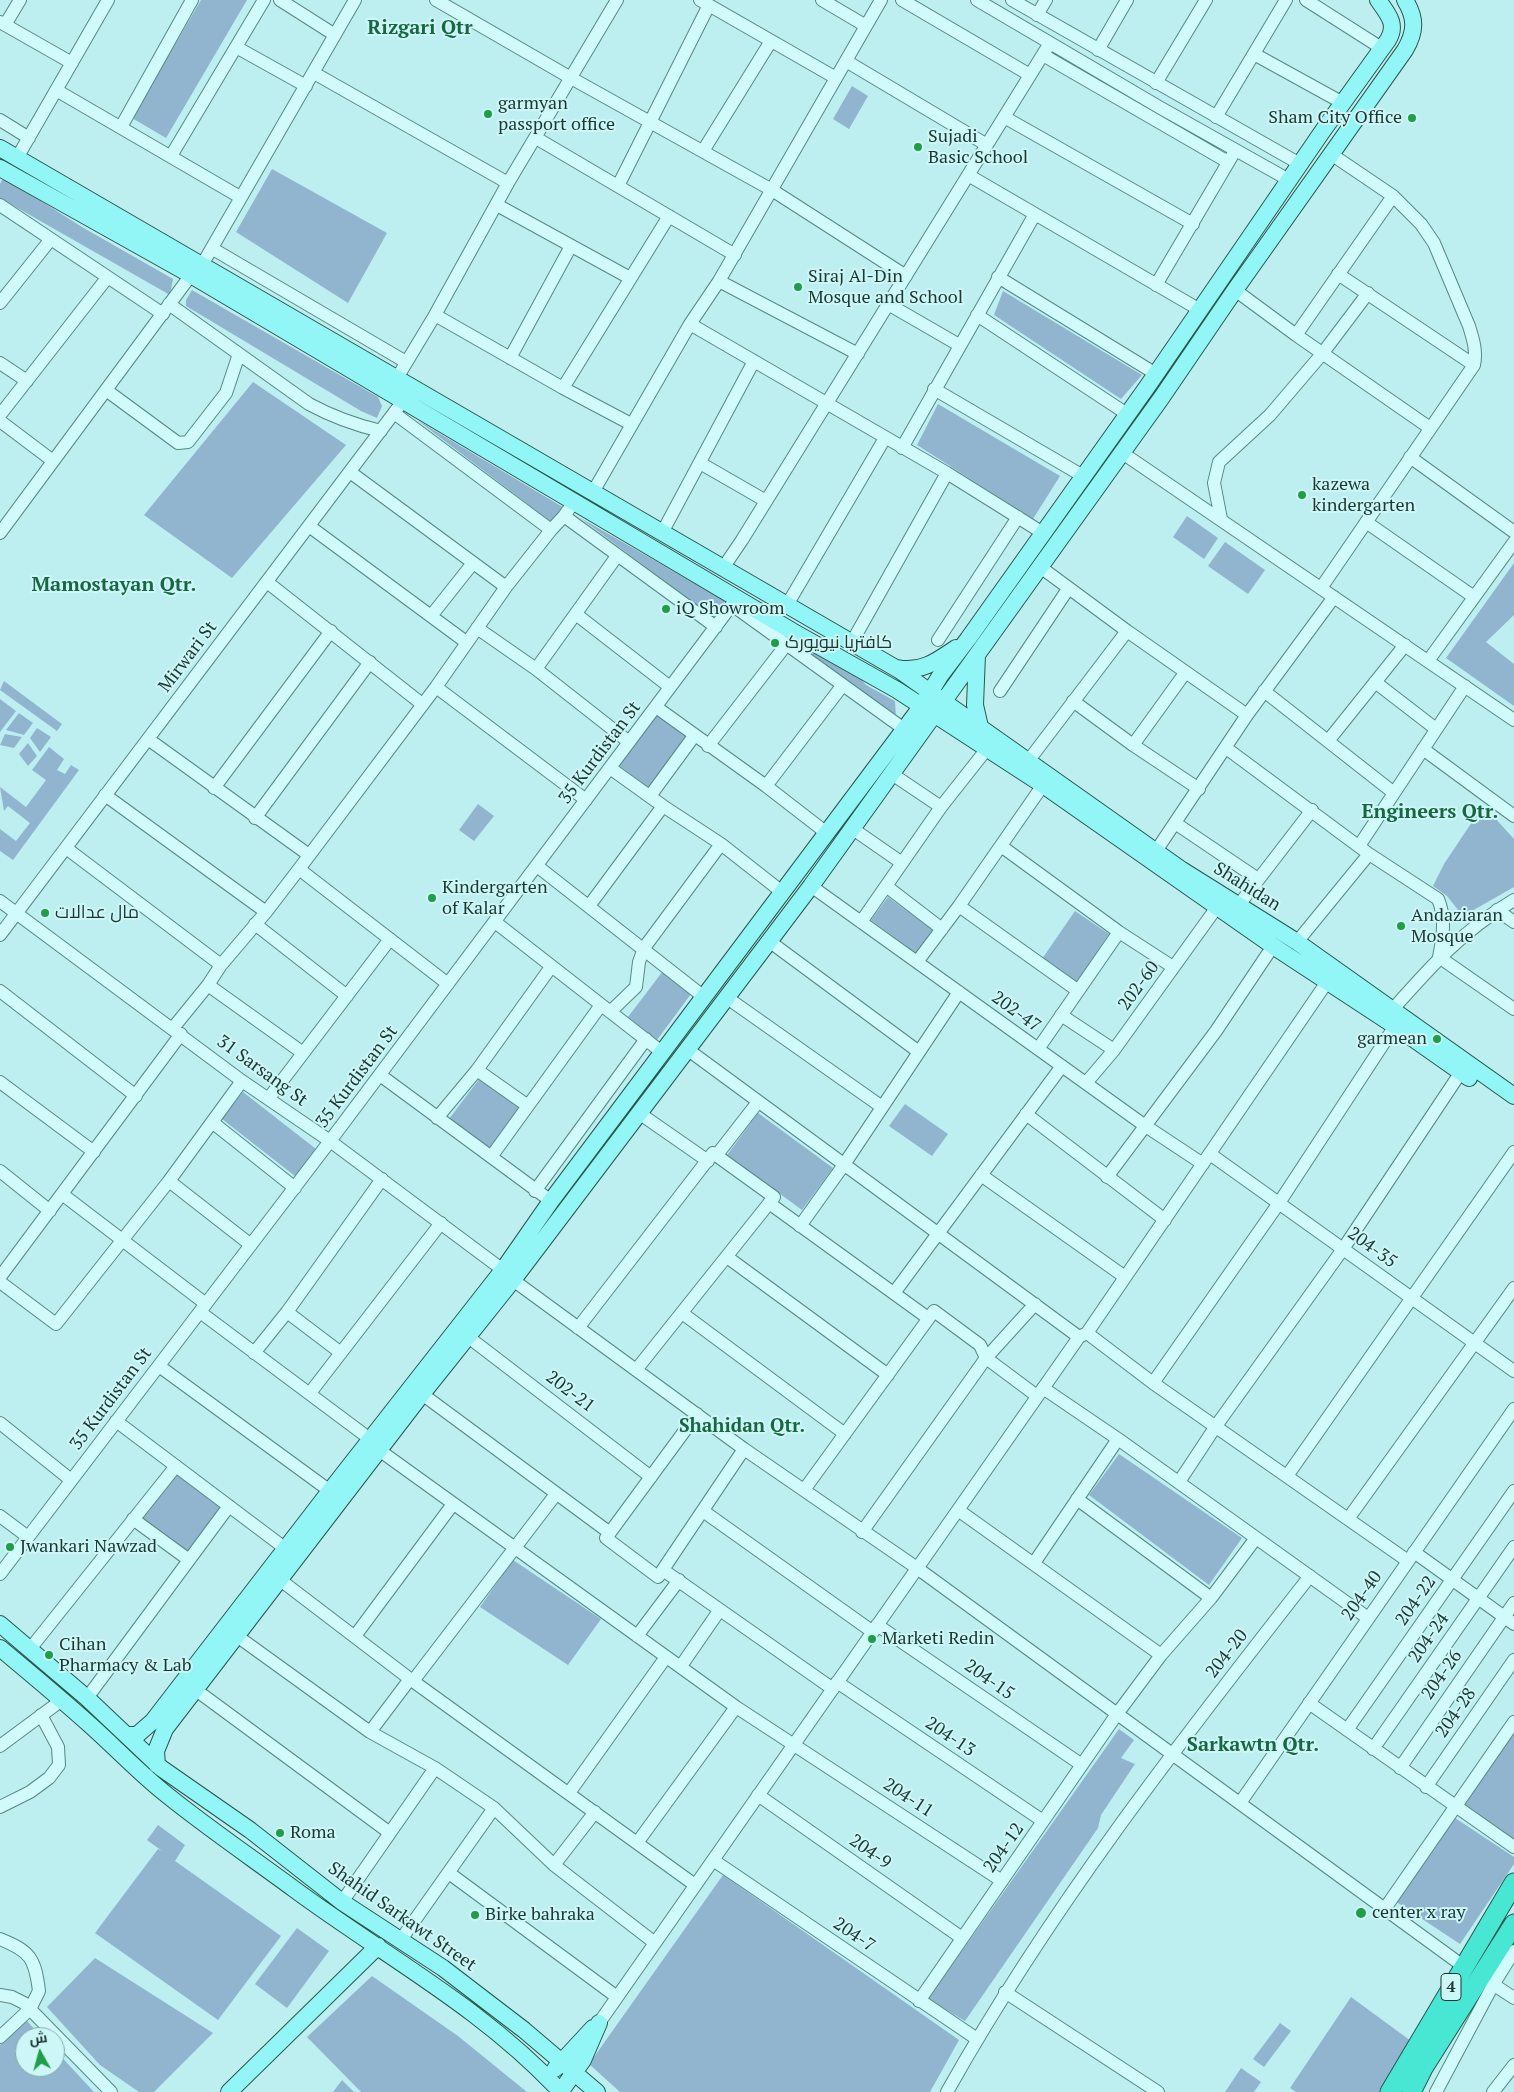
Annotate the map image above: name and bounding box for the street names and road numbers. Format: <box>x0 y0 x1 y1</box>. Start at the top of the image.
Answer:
street label: Mirwari St <box>154 617 222 697</box>
street label: 35 Kurdistan St <box>554 697 646 809</box>
street label: Shahidan <box>1209 858 1285 916</box>
street label: 202-60 <box>1114 957 1164 1015</box>
street label: 202-47 <box>987 987 1045 1037</box>
street label: 35 Kurdistan St <box>311 1021 403 1133</box>
street label: 31 Sarsang St <box>212 1031 312 1111</box>
street label: 204-35 <box>1343 1223 1401 1273</box>
street label: 35 Kurdistan St <box>65 1343 157 1455</box>
street label: 202-21 <box>541 1367 599 1417</box>
street label: 204-40 <box>1337 1567 1387 1625</box>
street label: 204-22 <box>1391 1572 1441 1630</box>
street label: 204-24 <box>1404 1609 1454 1667</box>
street label: 204-20 <box>1201 1625 1253 1683</box>
street label: 204-26 <box>1417 1646 1467 1704</box>
street label: 204-15 <box>960 1655 1018 1705</box>
street label: 204-28 <box>1431 1684 1481 1742</box>
street label: 204-13 <box>921 1712 979 1762</box>
street label: 204-11 <box>879 1774 937 1822</box>
street label: 204-12 <box>979 1819 1029 1877</box>
street label: 204-9 <box>845 1830 895 1874</box>
street label: Shahid Sarkawt Street <box>324 1858 480 1976</box>
street label: 204-7 <box>829 1913 879 1957</box>
road number: 4 <box>1441 1974 1461 2000</box>

